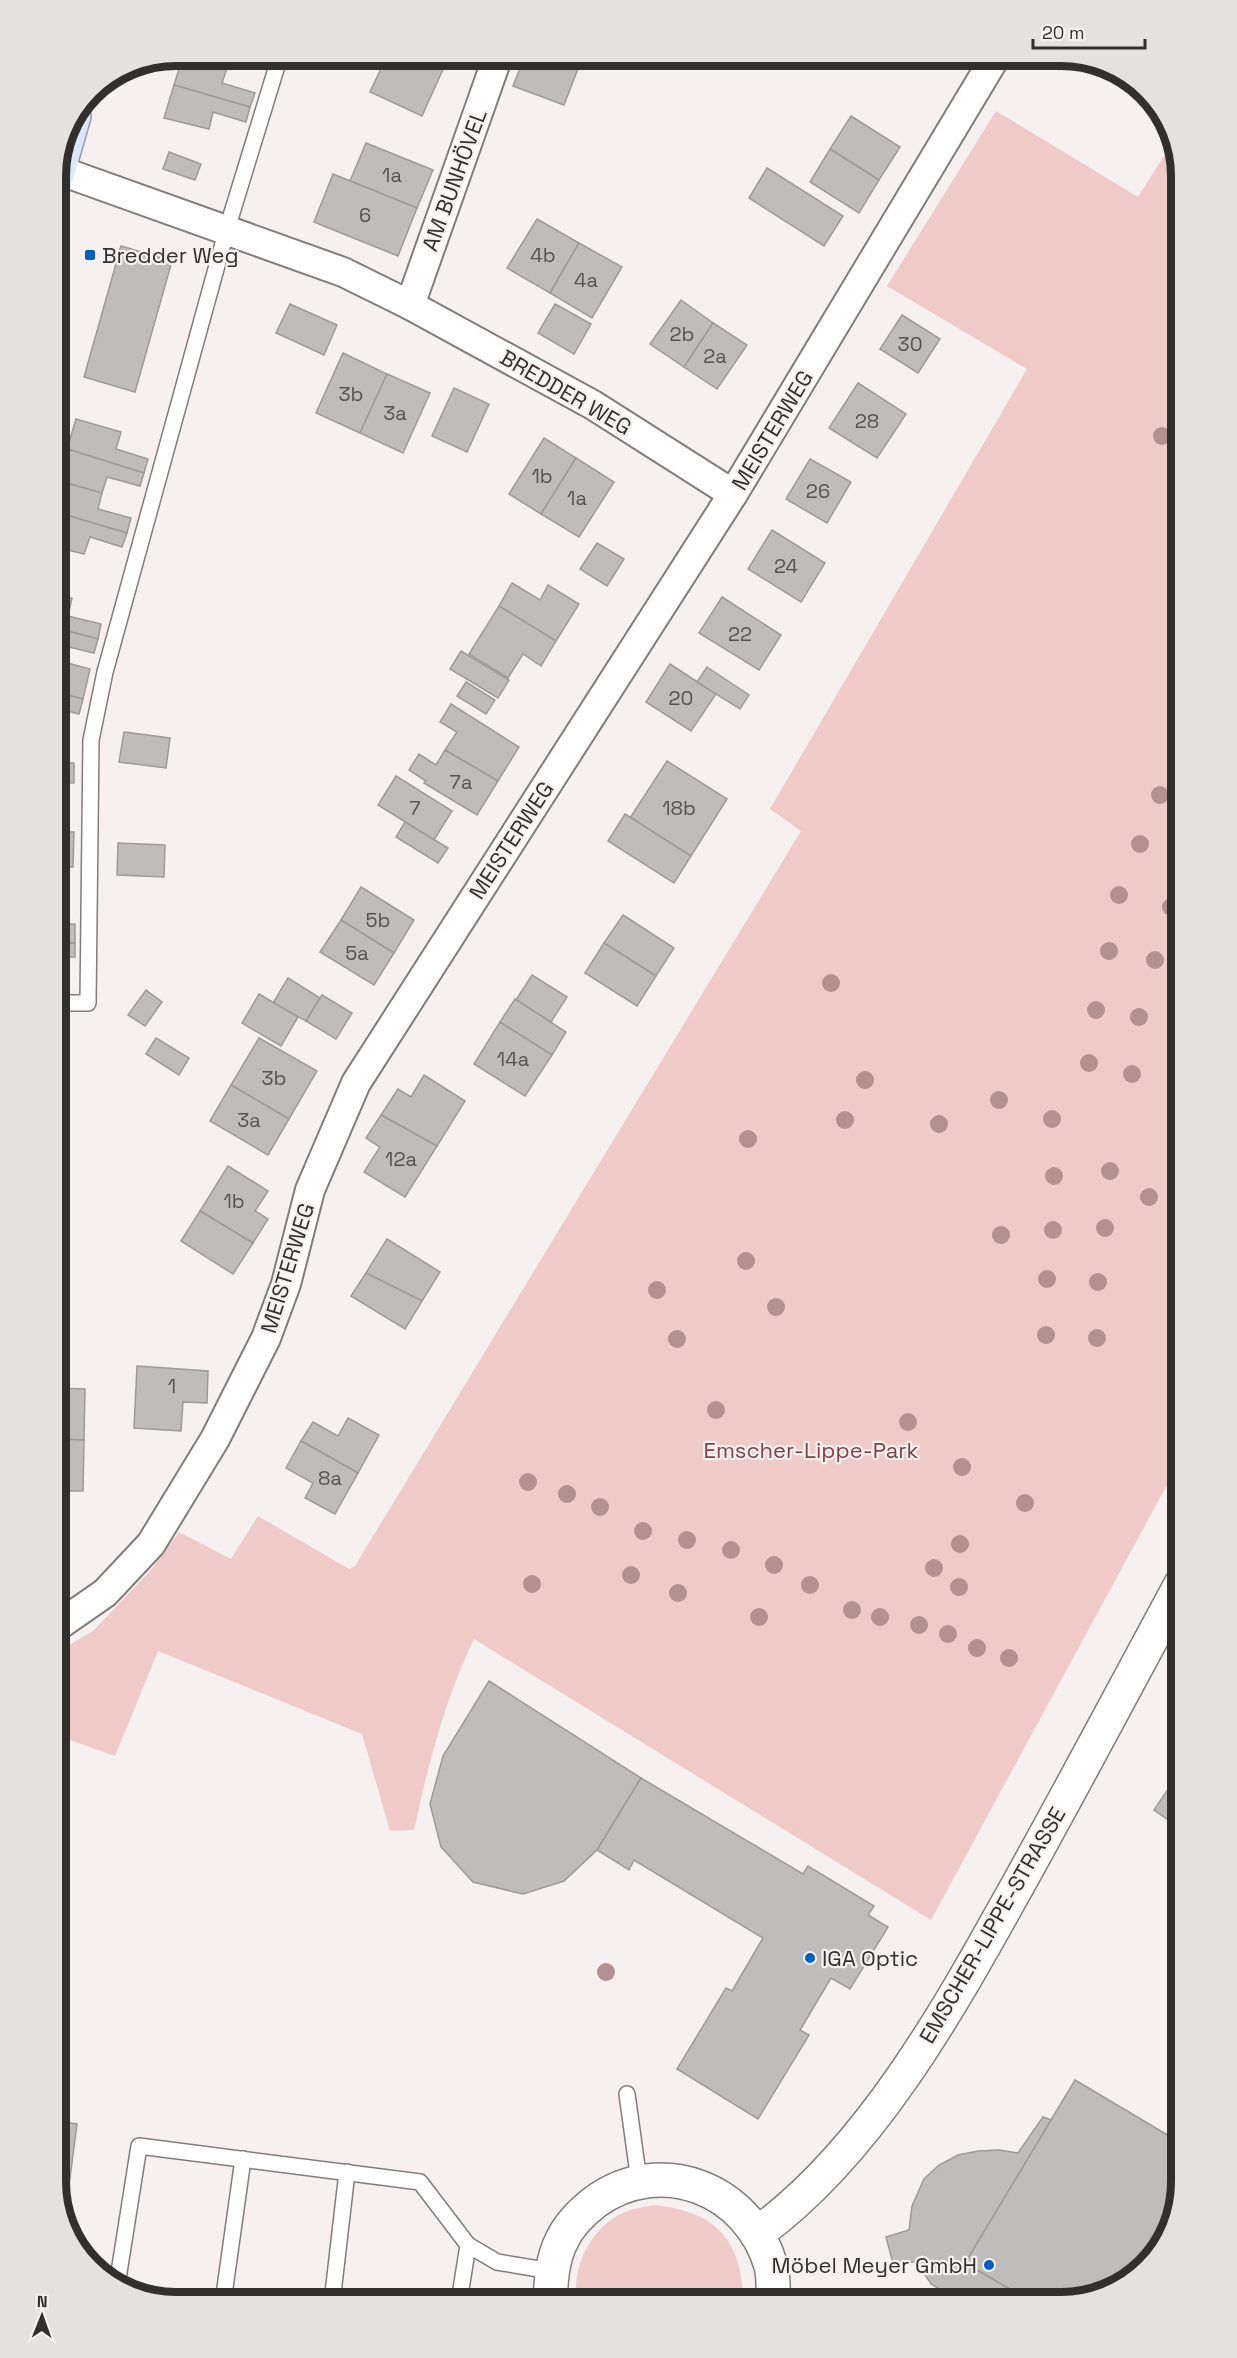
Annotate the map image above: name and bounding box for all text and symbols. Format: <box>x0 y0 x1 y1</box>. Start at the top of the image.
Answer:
scale bar <box>1033 12 1146 50</box>
text: 20 m <box>1042 21 1085 44</box>
street label: AM BUNHÖVEL <box>415 105 493 255</box>
house number: 1a <box>382 162 402 188</box>
house number: 6 <box>359 202 371 228</box>
place label: Bredder Weg <box>102 241 239 269</box>
house number: 4b <box>530 242 556 268</box>
marker: Bredder Weg <box>83 248 97 262</box>
house number: 4a <box>574 267 598 293</box>
house number: 2b <box>670 321 694 347</box>
house number: 30 <box>898 331 922 357</box>
street label: BREDDER WEG <box>495 343 637 441</box>
house number: 2a <box>703 343 727 369</box>
street label: MEISTERWEG <box>725 365 819 495</box>
house number: 3b <box>339 381 363 407</box>
house number: 3a <box>383 400 407 426</box>
house number: 28 <box>855 408 879 434</box>
house number: 1b <box>531 463 553 489</box>
house number: 26 <box>806 478 830 504</box>
house number: 1a <box>567 485 587 511</box>
house number: 24 <box>774 553 798 579</box>
house number: 22 <box>728 621 752 647</box>
house number: 20 <box>669 685 693 711</box>
house number: 7a <box>450 769 472 795</box>
street label: MEISTERWEG <box>462 776 560 904</box>
house number: 7 <box>409 795 421 821</box>
house number: 18b <box>662 795 696 821</box>
house number: 5b <box>366 907 390 933</box>
house number: 5a <box>345 940 369 966</box>
house number: 14a <box>497 1046 529 1072</box>
house number: 3b <box>262 1065 286 1091</box>
house number: 3a <box>237 1107 261 1133</box>
house number: 12a <box>385 1146 417 1172</box>
house number: 1b <box>223 1188 245 1214</box>
street label: MEISTERWEG <box>254 1199 320 1337</box>
house number: 1 <box>168 1373 176 1399</box>
park label: Emscher-Lippe-Park <box>704 1436 919 1464</box>
house number: 8a <box>318 1465 342 1491</box>
street label: EMSCHER-LIPPE-STRASSE <box>913 1802 1071 2048</box>
place label: IGA Optic <box>822 1944 918 1972</box>
marker: IGA Optic <box>803 1951 817 1965</box>
place label: Möbel Meyer GmbH <box>772 2251 977 2279</box>
marker: Möbel Meyer GmbH <box>982 2258 996 2272</box>
north arrow <box>12 2286 72 2346</box>
text: N <box>37 2291 48 2312</box>

